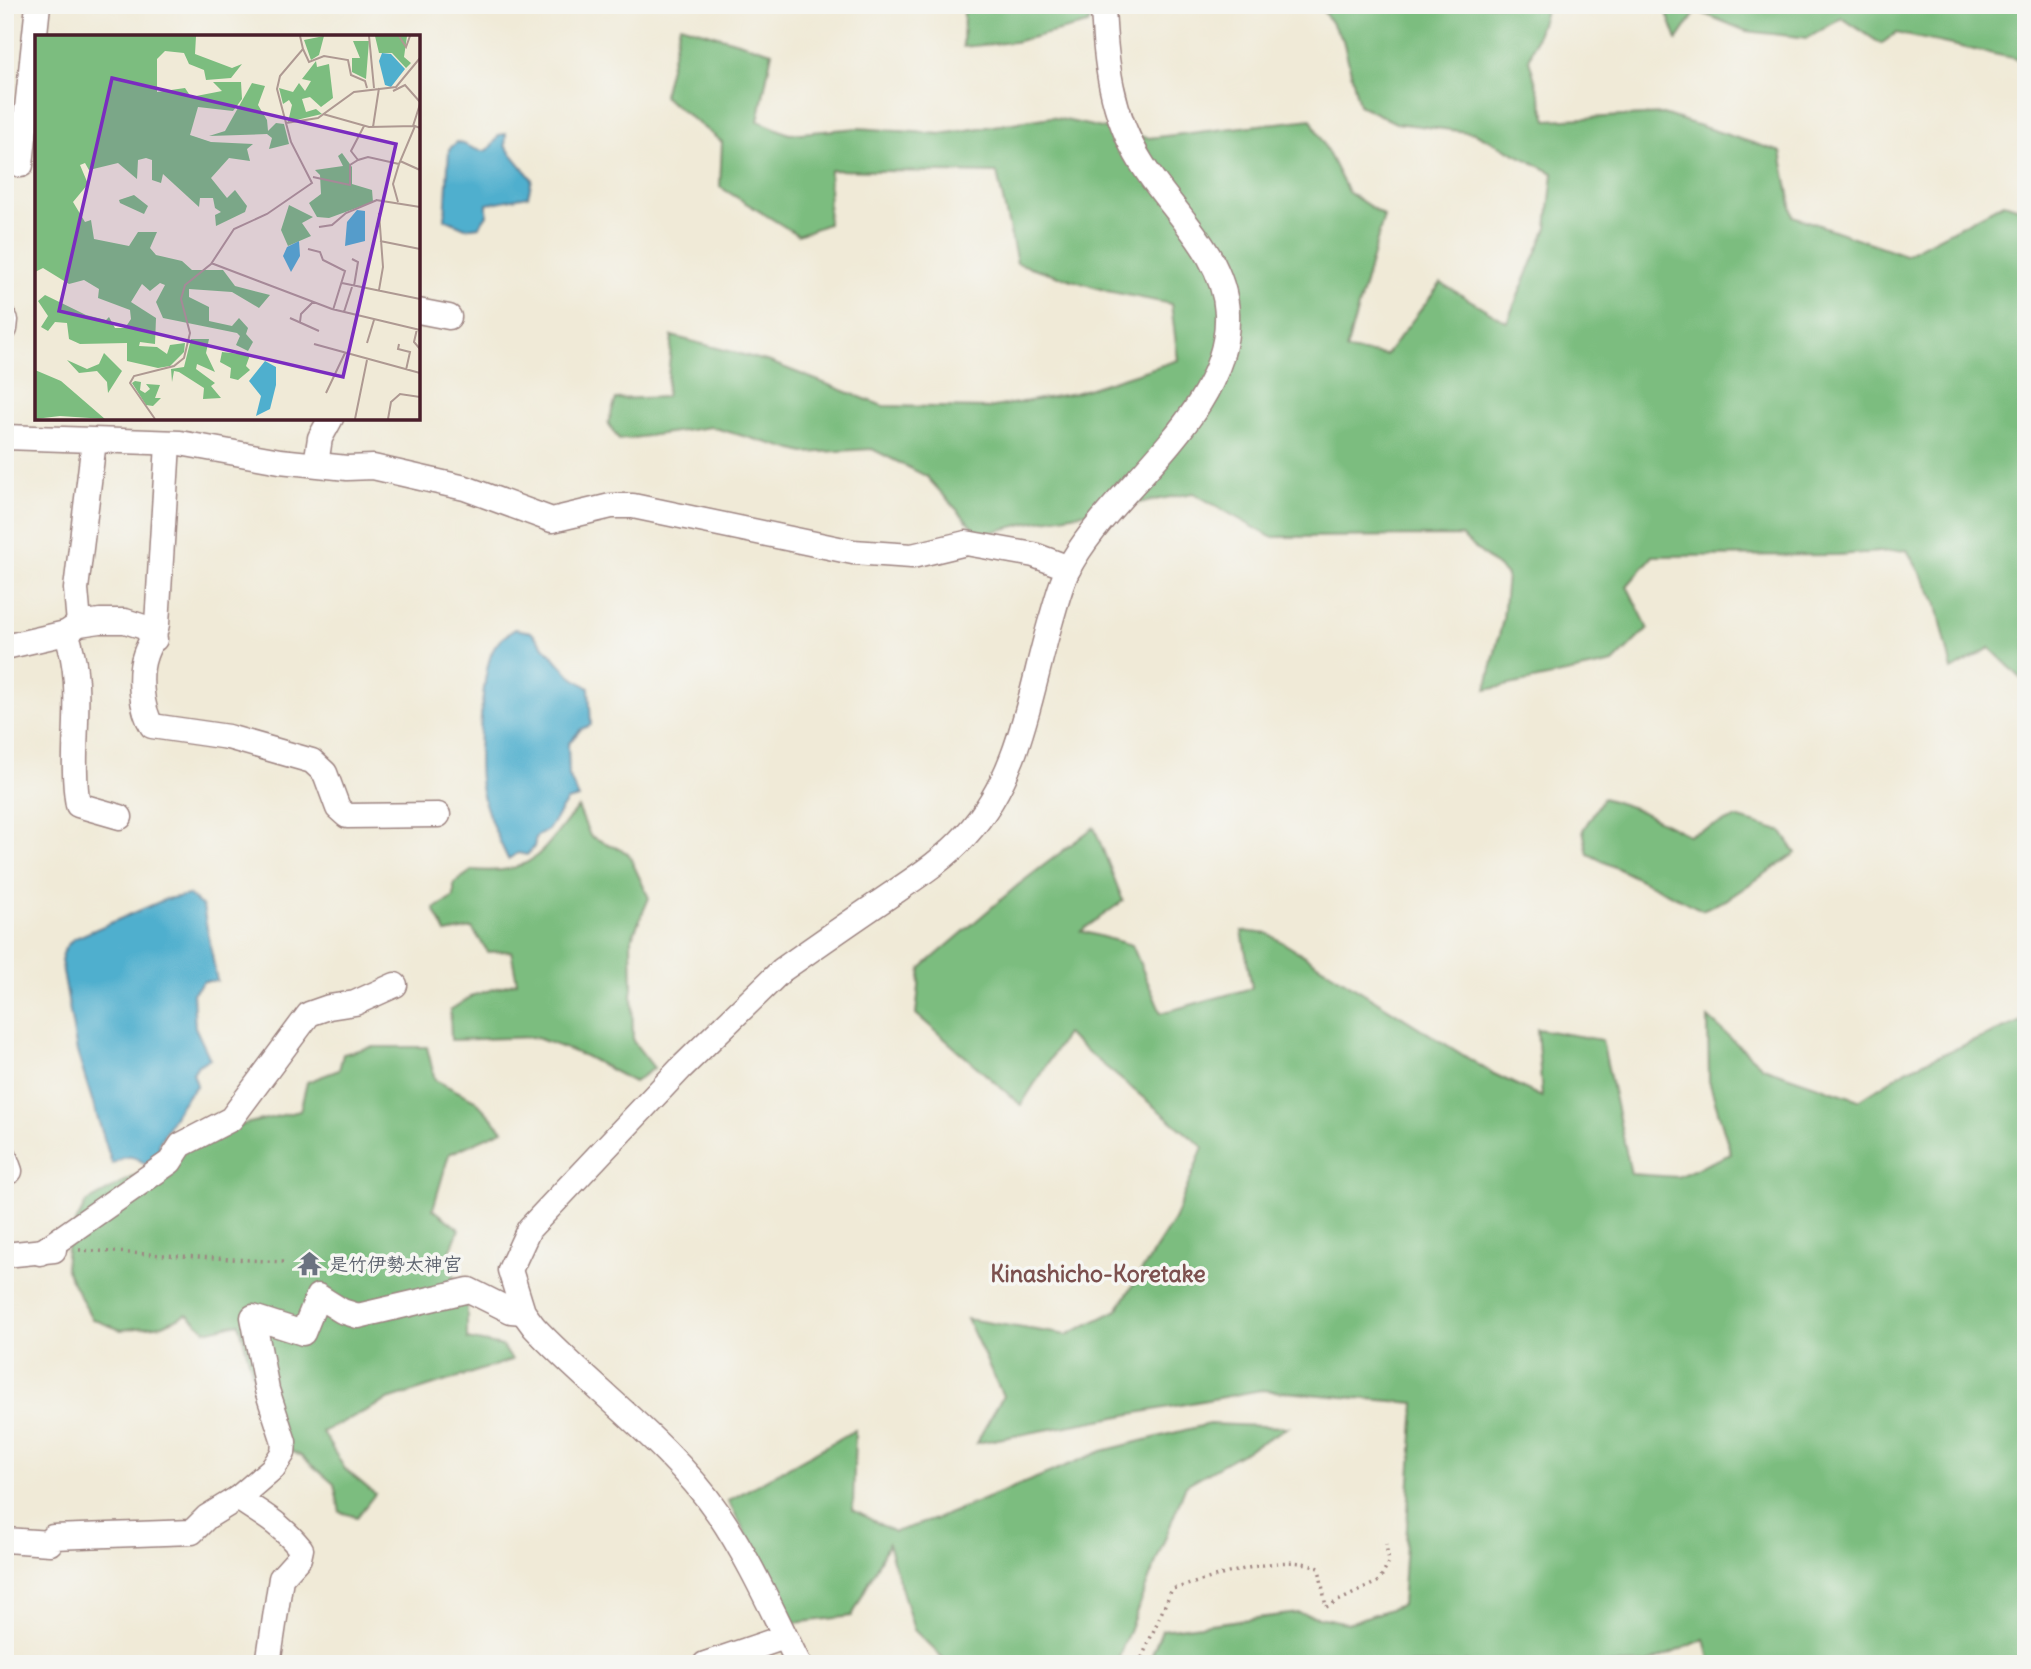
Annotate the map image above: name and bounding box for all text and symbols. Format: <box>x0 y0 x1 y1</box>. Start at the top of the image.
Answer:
inset map <box>35 35 420 420</box>
temple icon: 是竹伊勢太神宮 <box>295 1250 323 1278</box>
place label: 是竹伊勢太神宮 <box>329 1252 462 1276</box>
district label: Kinashicho-Koretake <box>990 1259 1206 1288</box>

